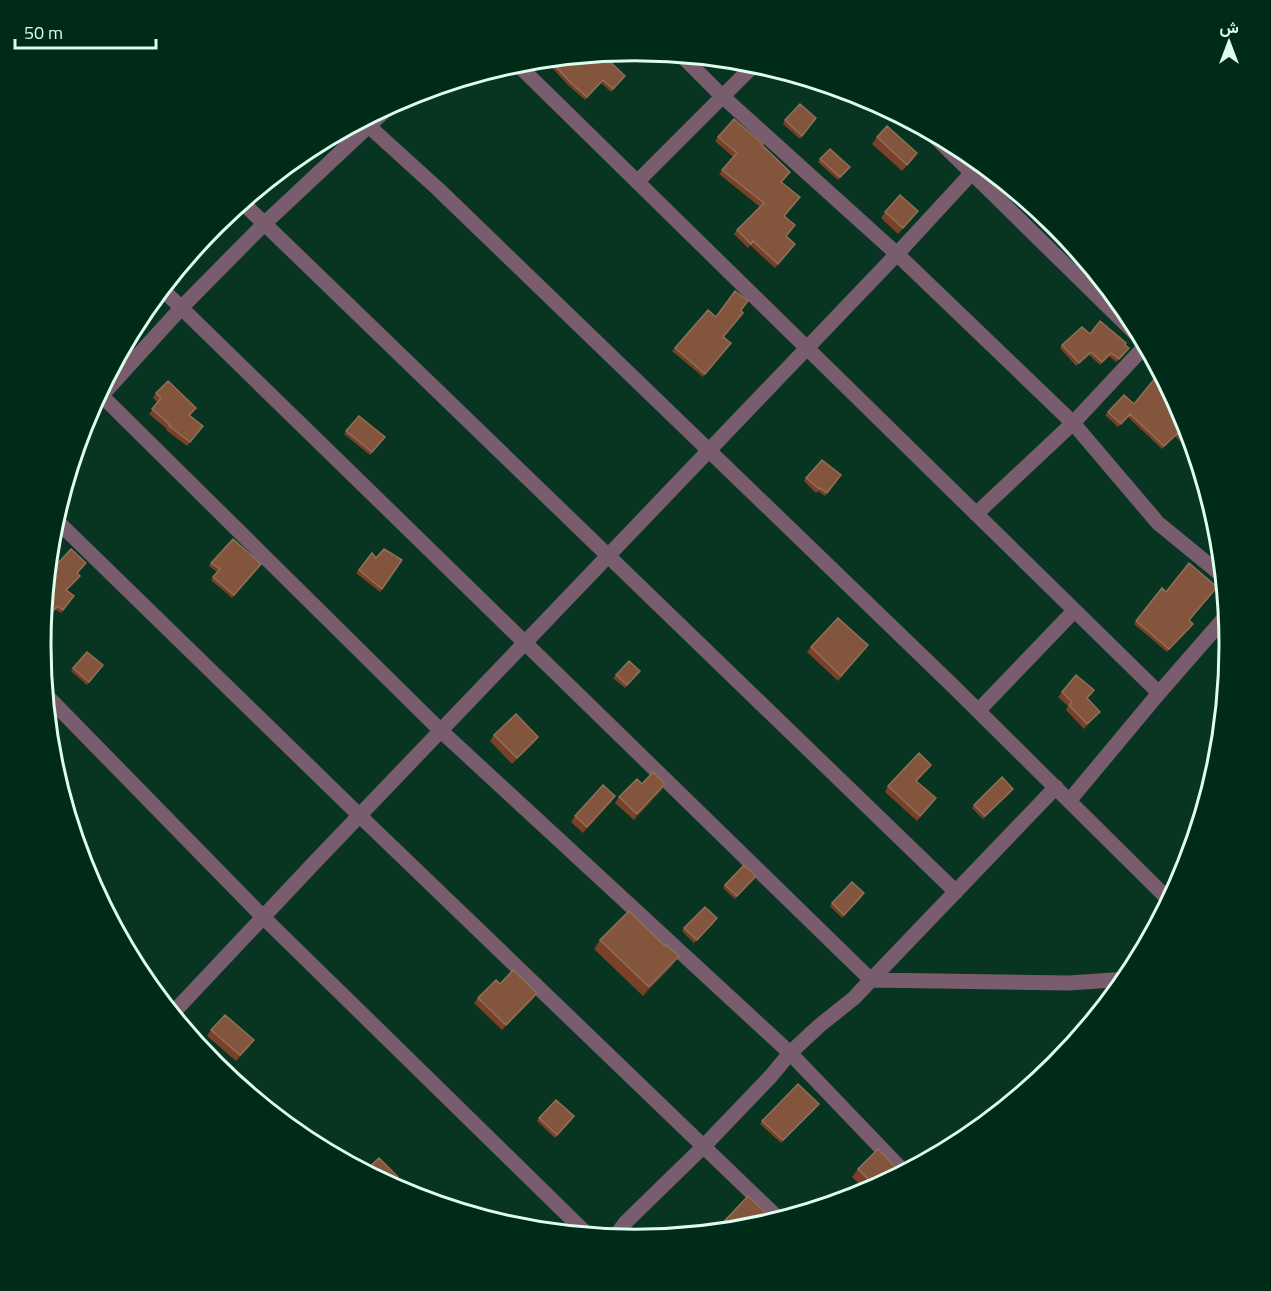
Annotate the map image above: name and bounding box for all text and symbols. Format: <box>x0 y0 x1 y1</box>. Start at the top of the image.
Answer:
scale bar <box>15 12 156 50</box>
north arrow <box>1199 12 1259 72</box>
text: ش <box>1219 15 1239 39</box>
text: 50 m <box>24 19 63 46</box>

